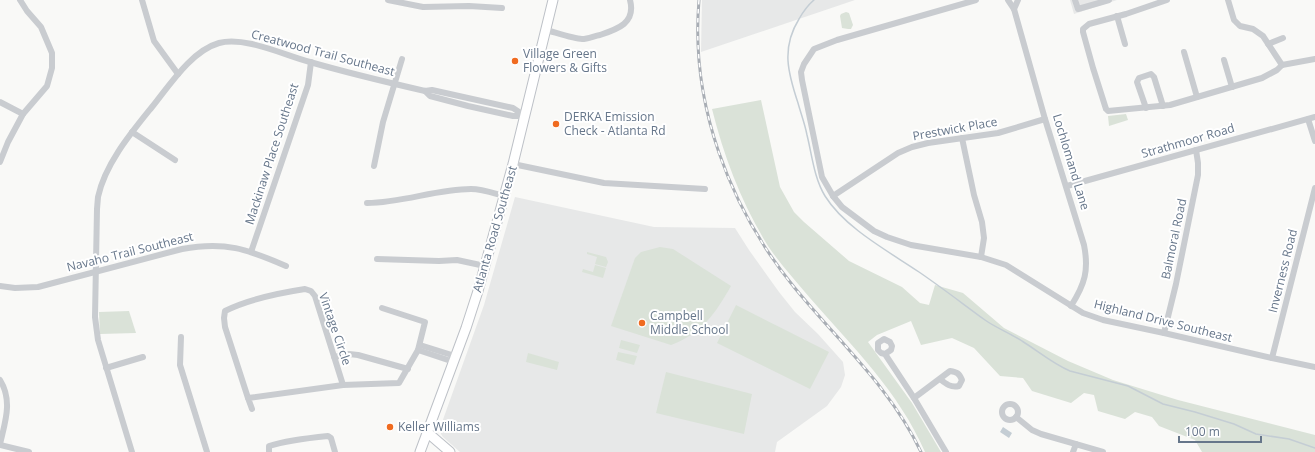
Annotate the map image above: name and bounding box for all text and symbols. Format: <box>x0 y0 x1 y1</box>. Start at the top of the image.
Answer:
street label: Creatwood Trail Southeast <box>249 25 397 80</box>
place label: Village Green Flowers & Gifts <box>523 45 607 76</box>
marker: Village Green Flowers & Gifts <box>510 56 520 66</box>
street label: Mackinaw Place Southeast <box>241 81 302 227</box>
place label: DERKA Emission Check - Atlanta Rd <box>564 108 666 139</box>
street label: Lochlomand Lane <box>1049 112 1094 212</box>
street label: Prestwick Place <box>911 113 999 144</box>
marker: DERKA Emission Check - Atlanta Rd <box>551 119 561 129</box>
street label: Strathmoor Road <box>1139 119 1236 162</box>
street label: Atlanta Road Southeast <box>468 164 521 294</box>
street label: Balmoral Road <box>1157 197 1190 281</box>
street label: Inverness Road <box>1264 227 1301 314</box>
street label: Navaho Trail Southeast <box>65 228 195 275</box>
street label: Vintage Circle <box>315 290 356 368</box>
street label: Highland Drive Southeast <box>1092 295 1234 346</box>
place label: Campbell Middle School <box>650 307 729 338</box>
marker: Campbell Middle School <box>637 318 647 328</box>
place label: Keller Williams <box>398 418 480 435</box>
scale bar <box>1179 418 1261 444</box>
marker: Keller Williams <box>385 422 395 432</box>
text: 100 m <box>1185 423 1220 440</box>

